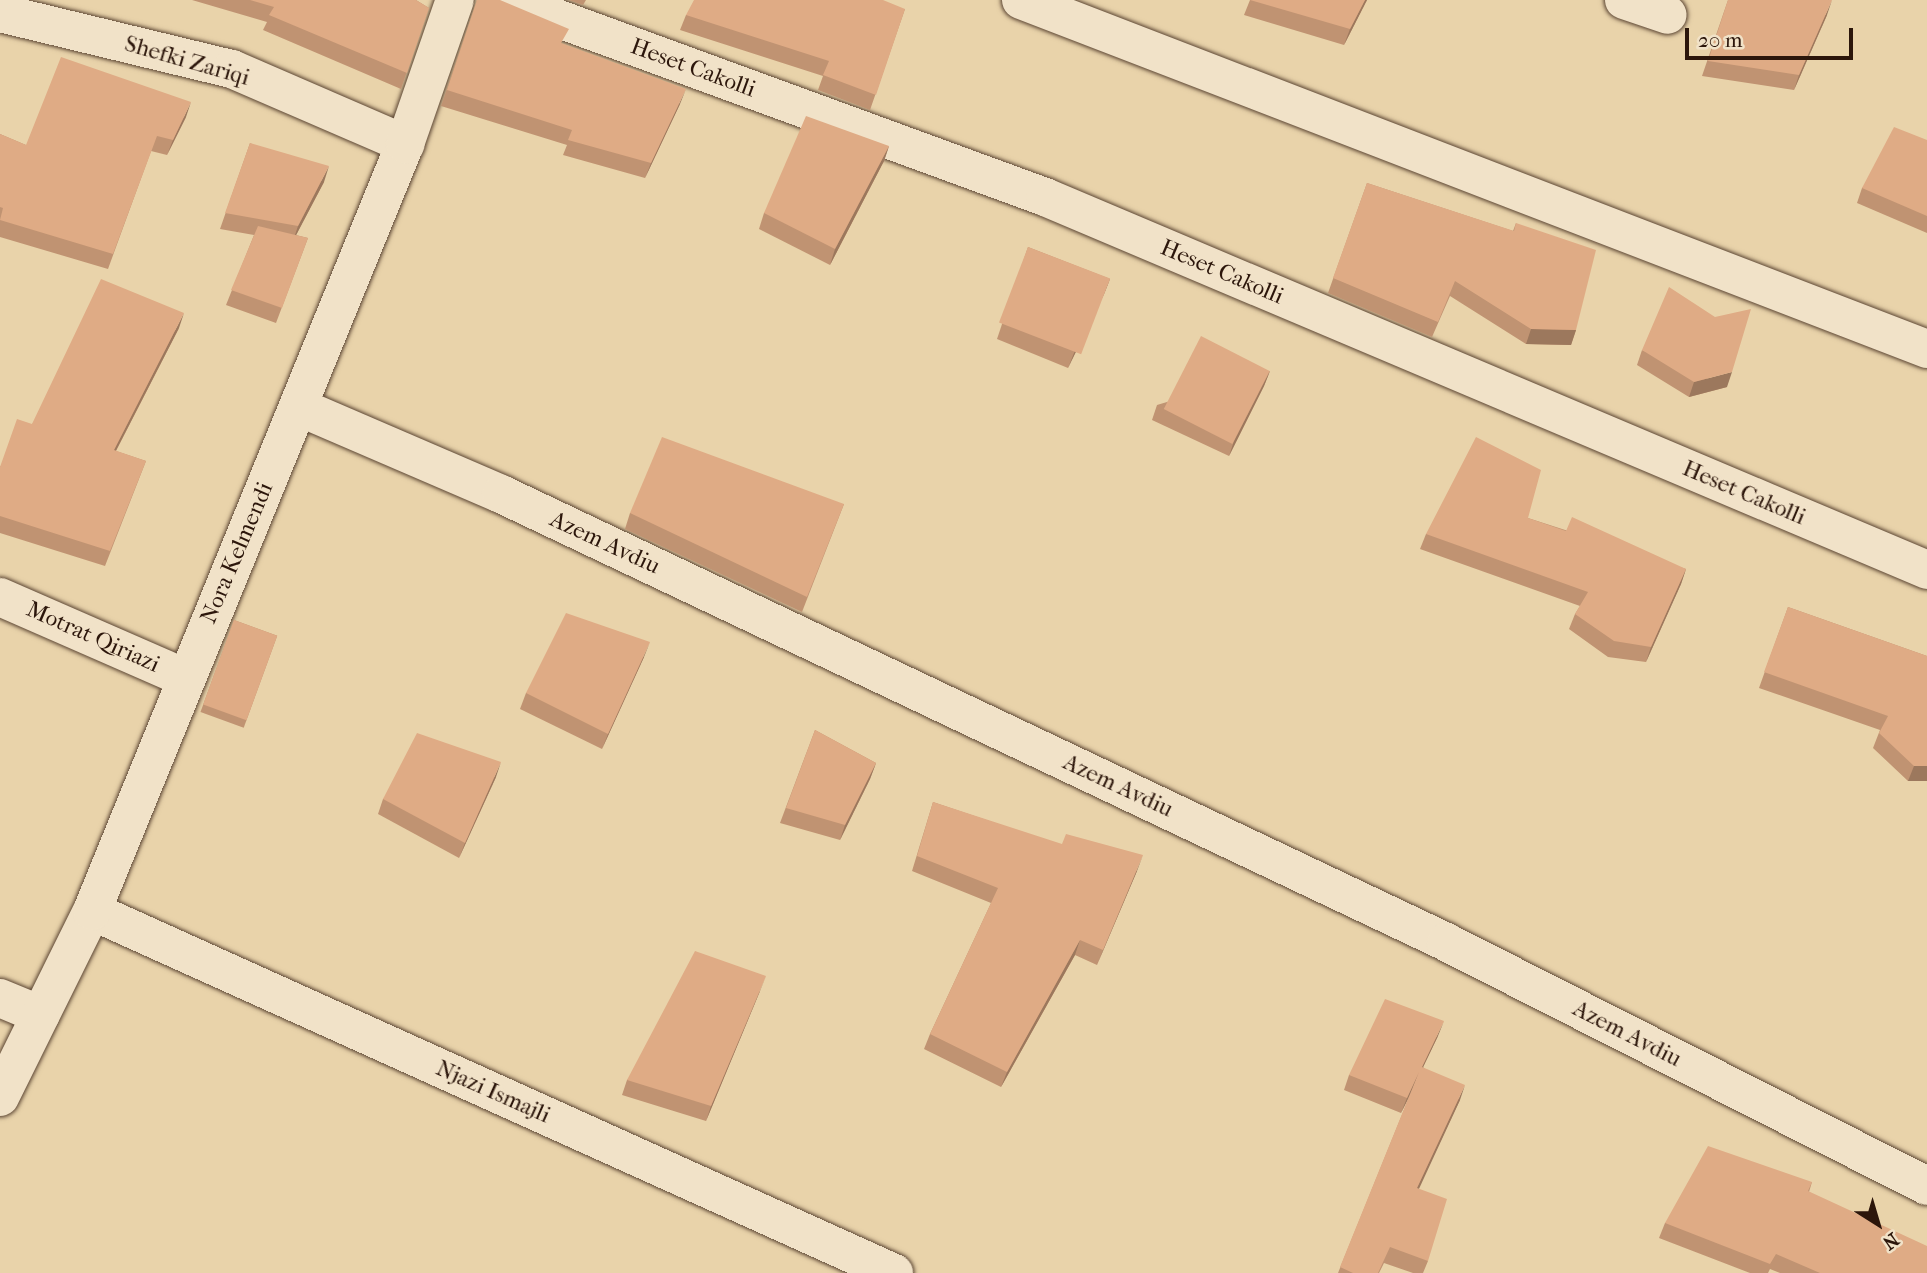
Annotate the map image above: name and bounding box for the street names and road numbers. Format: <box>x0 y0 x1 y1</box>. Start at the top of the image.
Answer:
street label: Shefki Zariqi <box>121 30 253 92</box>
street label: Heset Cakolli <box>627 33 759 103</box>
street label: Heset Cakolli <box>1156 234 1288 310</box>
street label: Heset Cakolli <box>1678 455 1810 531</box>
street label: Nora Kelmendi <box>195 478 279 628</box>
street label: Azem Avdiu <box>546 506 664 580</box>
street label: Motrat Qiriazi <box>22 595 164 679</box>
street label: Azem Avdiu <box>1059 749 1177 823</box>
street label: Azem Avdiu <box>1568 995 1686 1073</box>
street label: Njazi Ismajli <box>432 1055 554 1129</box>

